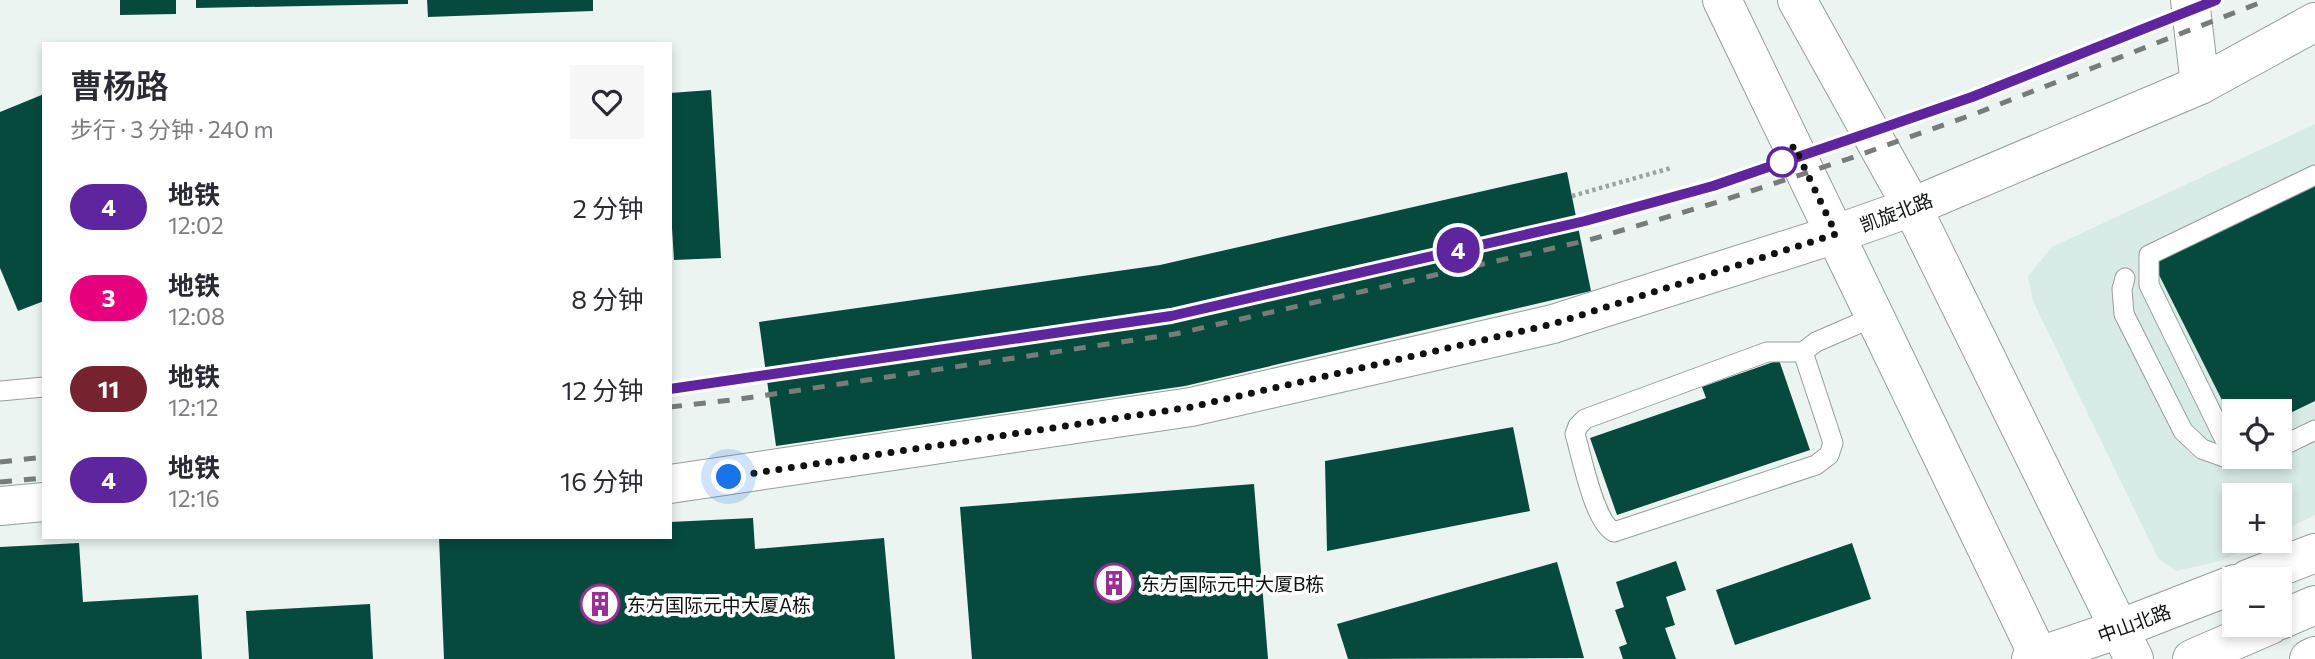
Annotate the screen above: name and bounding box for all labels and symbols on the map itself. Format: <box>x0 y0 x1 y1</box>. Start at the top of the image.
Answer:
unlabelled marker <box>1767 147 1797 177</box>
street label: 凯旋北路 <box>1856 188 1936 236</box>
line badge: 4 <box>1435 227 1481 273</box>
your location <box>711 459 746 494</box>
building icon: 东方国际元中大厦B栋 <box>1093 562 1135 604</box>
place label: 东方国际元中大厦B栋 <box>1141 572 1324 595</box>
building icon: 东方国际元中大厦A栋 <box>579 583 621 625</box>
place label: 东方国际元中大厦A栋 <box>627 593 811 616</box>
street label: 中山北路 <box>2094 599 2174 647</box>

